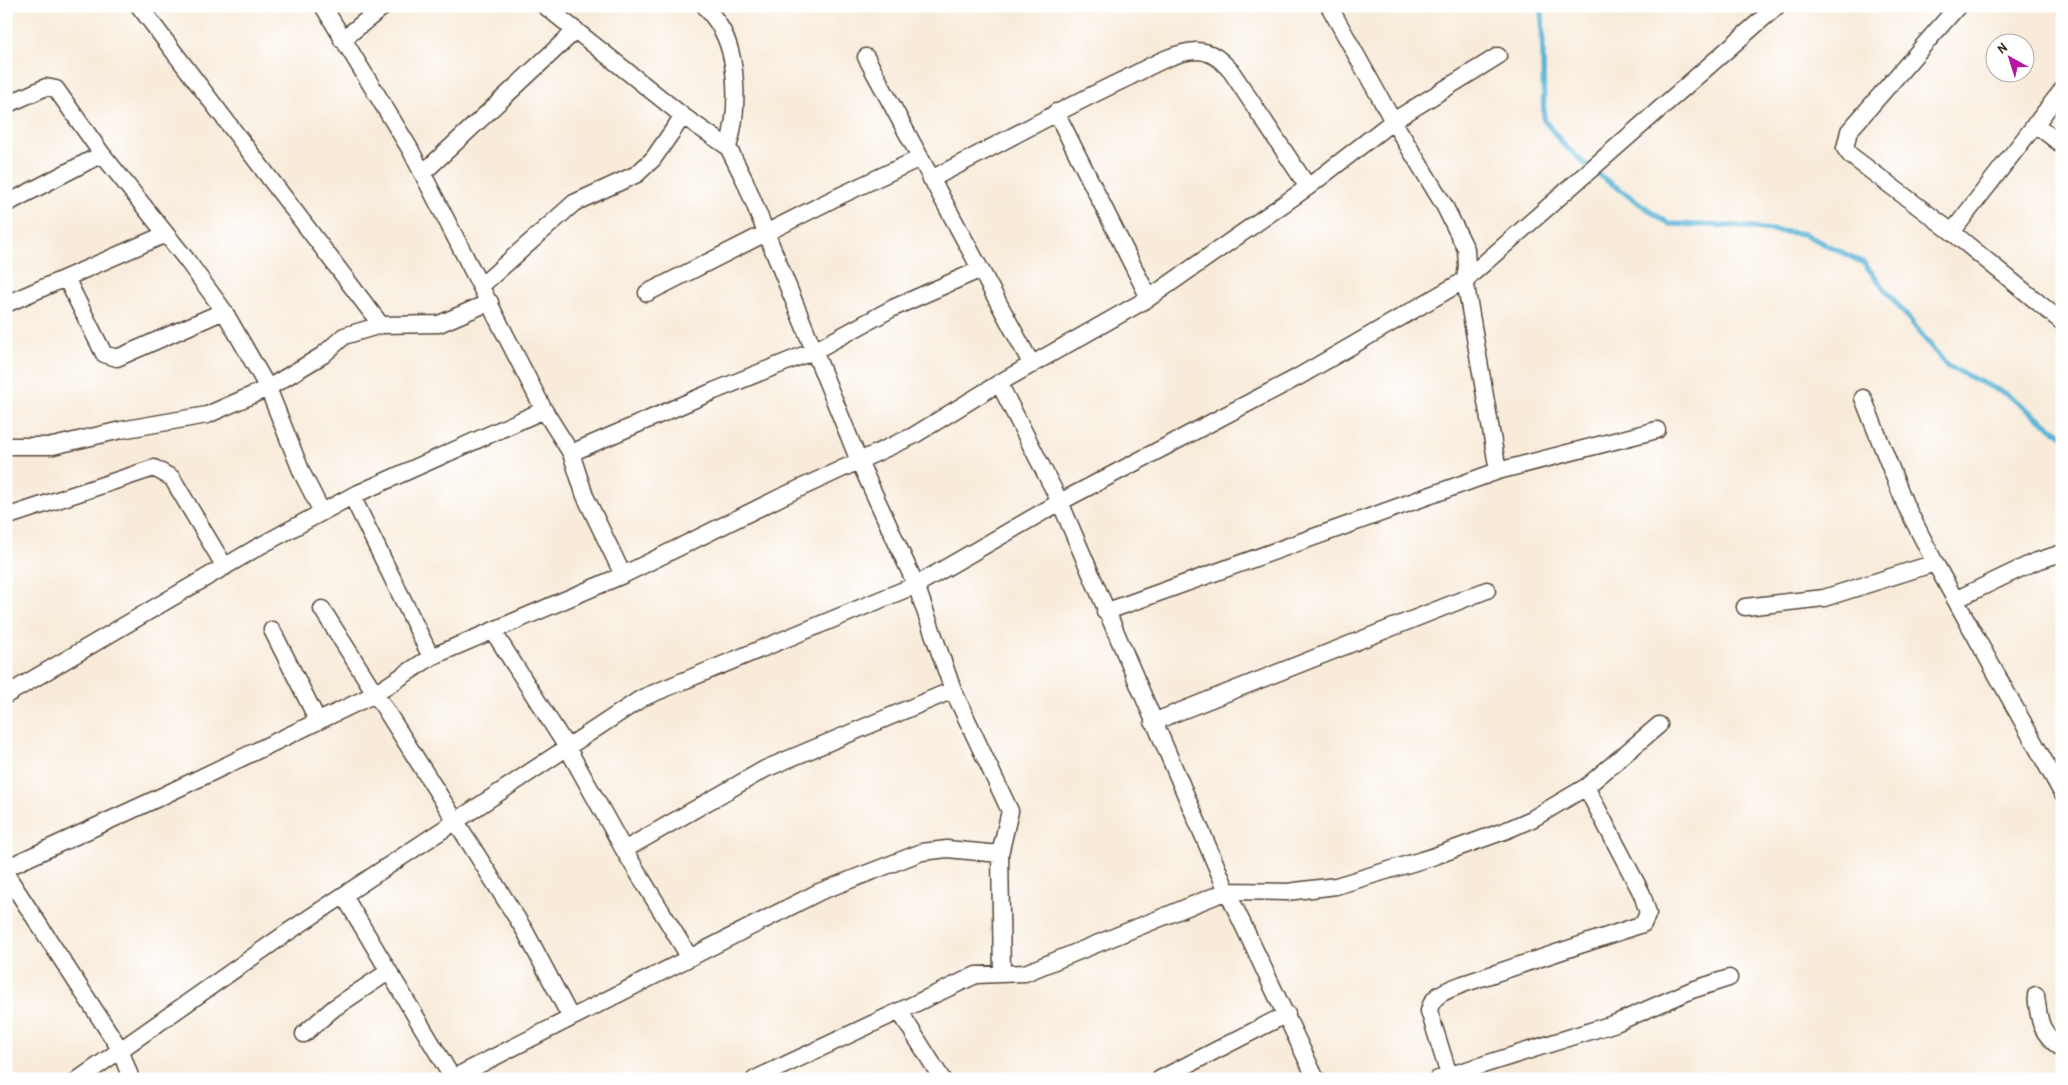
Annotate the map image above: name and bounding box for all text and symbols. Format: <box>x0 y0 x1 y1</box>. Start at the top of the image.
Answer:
north arrow <box>1986 32 2036 82</box>
text: N <box>1993 37 2011 57</box>

